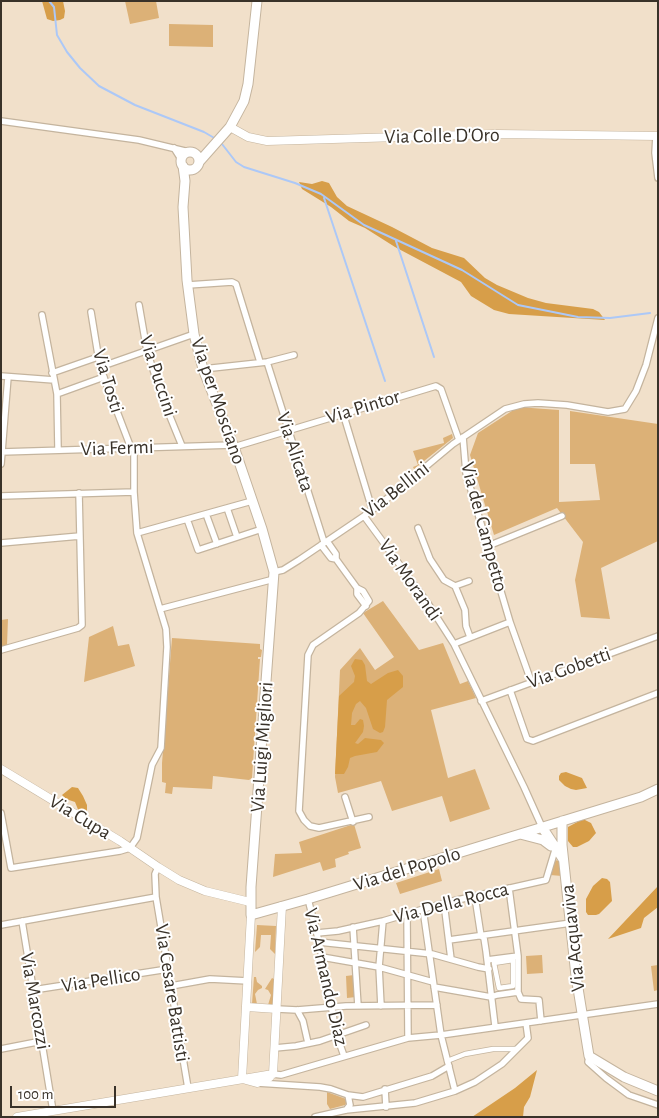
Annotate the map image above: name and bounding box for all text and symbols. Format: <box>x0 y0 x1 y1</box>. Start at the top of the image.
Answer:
street label: Via Colle D'Oro <box>384 123 500 149</box>
street label: Via Puccini <box>134 332 182 420</box>
street label: Via per Mosciano <box>185 335 251 467</box>
street label: Via Tosti <box>87 346 129 416</box>
street label: Via Pintor <box>323 384 403 430</box>
street label: Via Alicata <box>271 409 319 495</box>
street label: Via Fermi <box>80 435 154 461</box>
street label: Via Bellini <box>358 456 434 524</box>
street label: Via del Campetto <box>455 459 513 595</box>
street label: Via Morandi <box>373 534 447 626</box>
street label: Via Gobetti <box>524 642 614 694</box>
street label: Via Luigi Migliori <box>245 681 279 813</box>
street label: Via Cupa <box>44 789 116 845</box>
street label: Via del Popolo <box>351 841 463 897</box>
street label: Via Della Rocca <box>391 877 511 929</box>
street label: Via Acquaviva <box>555 883 591 993</box>
street label: Via Armando Diaz <box>298 906 354 1048</box>
street label: Via Cesare Battisti <box>149 922 195 1064</box>
street label: Via Marcozzi <box>15 951 55 1051</box>
street label: Via Pellico <box>60 962 142 998</box>
scale bar <box>12 1076 119 1108</box>
text: 100 m <box>18 1087 53 1102</box>

